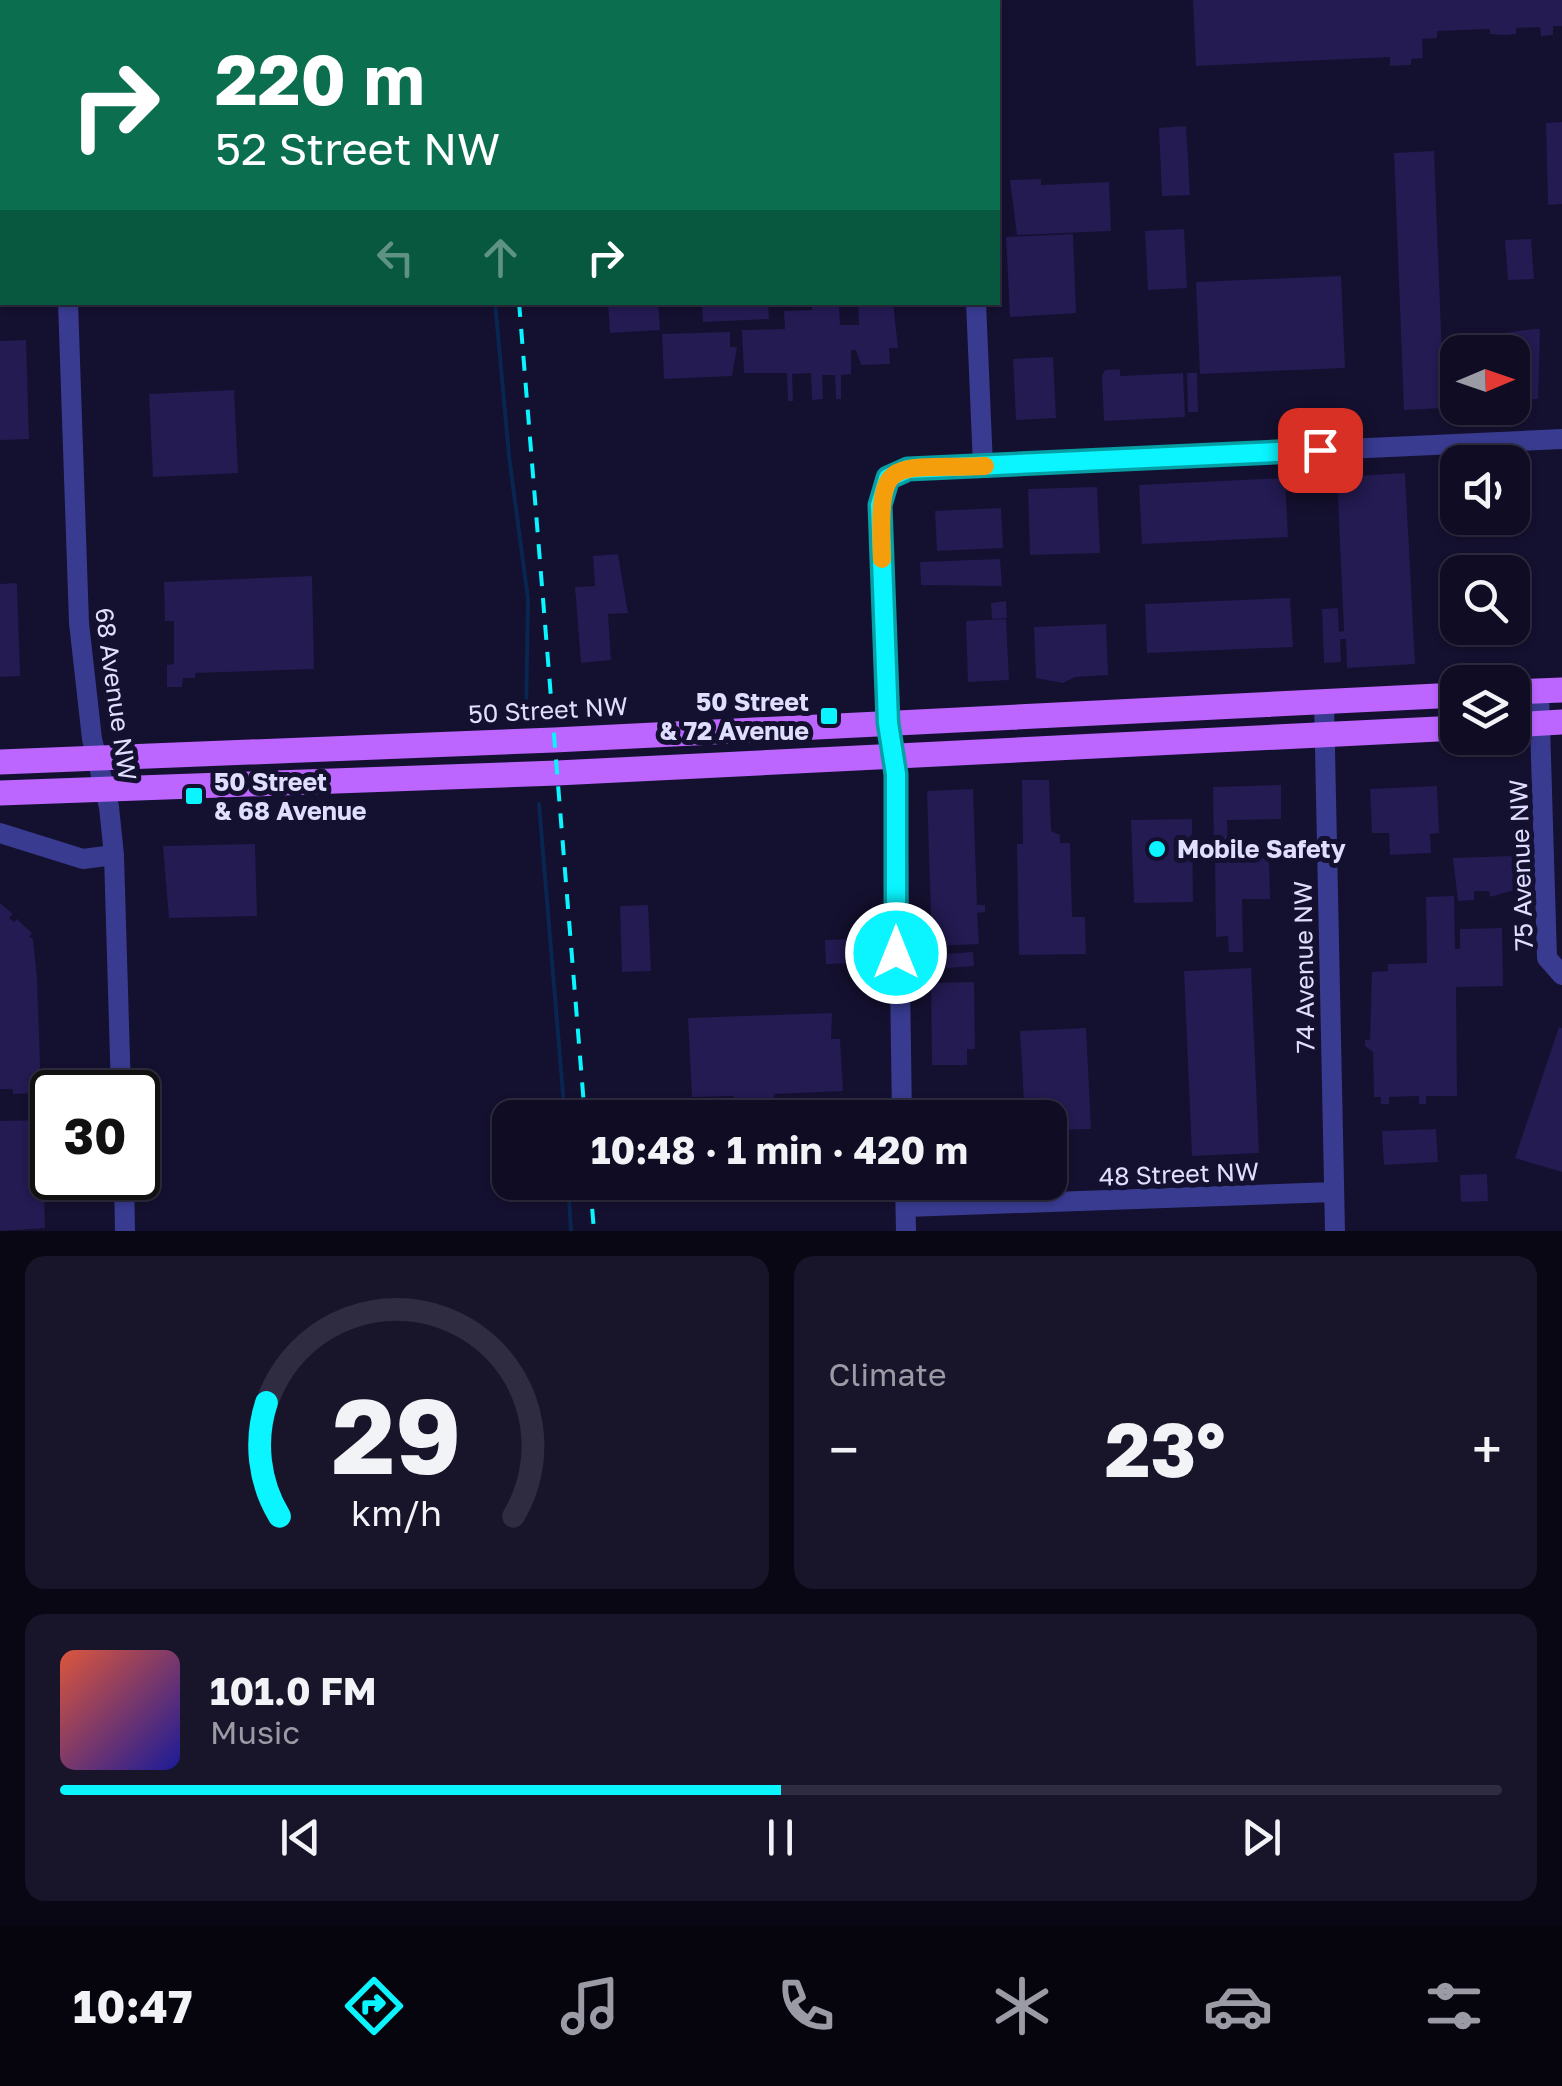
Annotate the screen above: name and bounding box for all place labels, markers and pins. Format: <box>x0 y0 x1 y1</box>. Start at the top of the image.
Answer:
pin <box>1278 408 1363 493</box>
place label: 50 Street & 72 Avenue <box>659 686 809 746</box>
marker: 50 Street & 72 Avenue <box>818 705 840 727</box>
place label: 50 Street & 68 Avenue <box>214 766 367 826</box>
marker: 50 Street & 68 Avenue <box>183 785 205 807</box>
place label: Mobile Safety <box>1177 833 1346 864</box>
marker: Mobile Safety <box>1146 838 1168 860</box>

